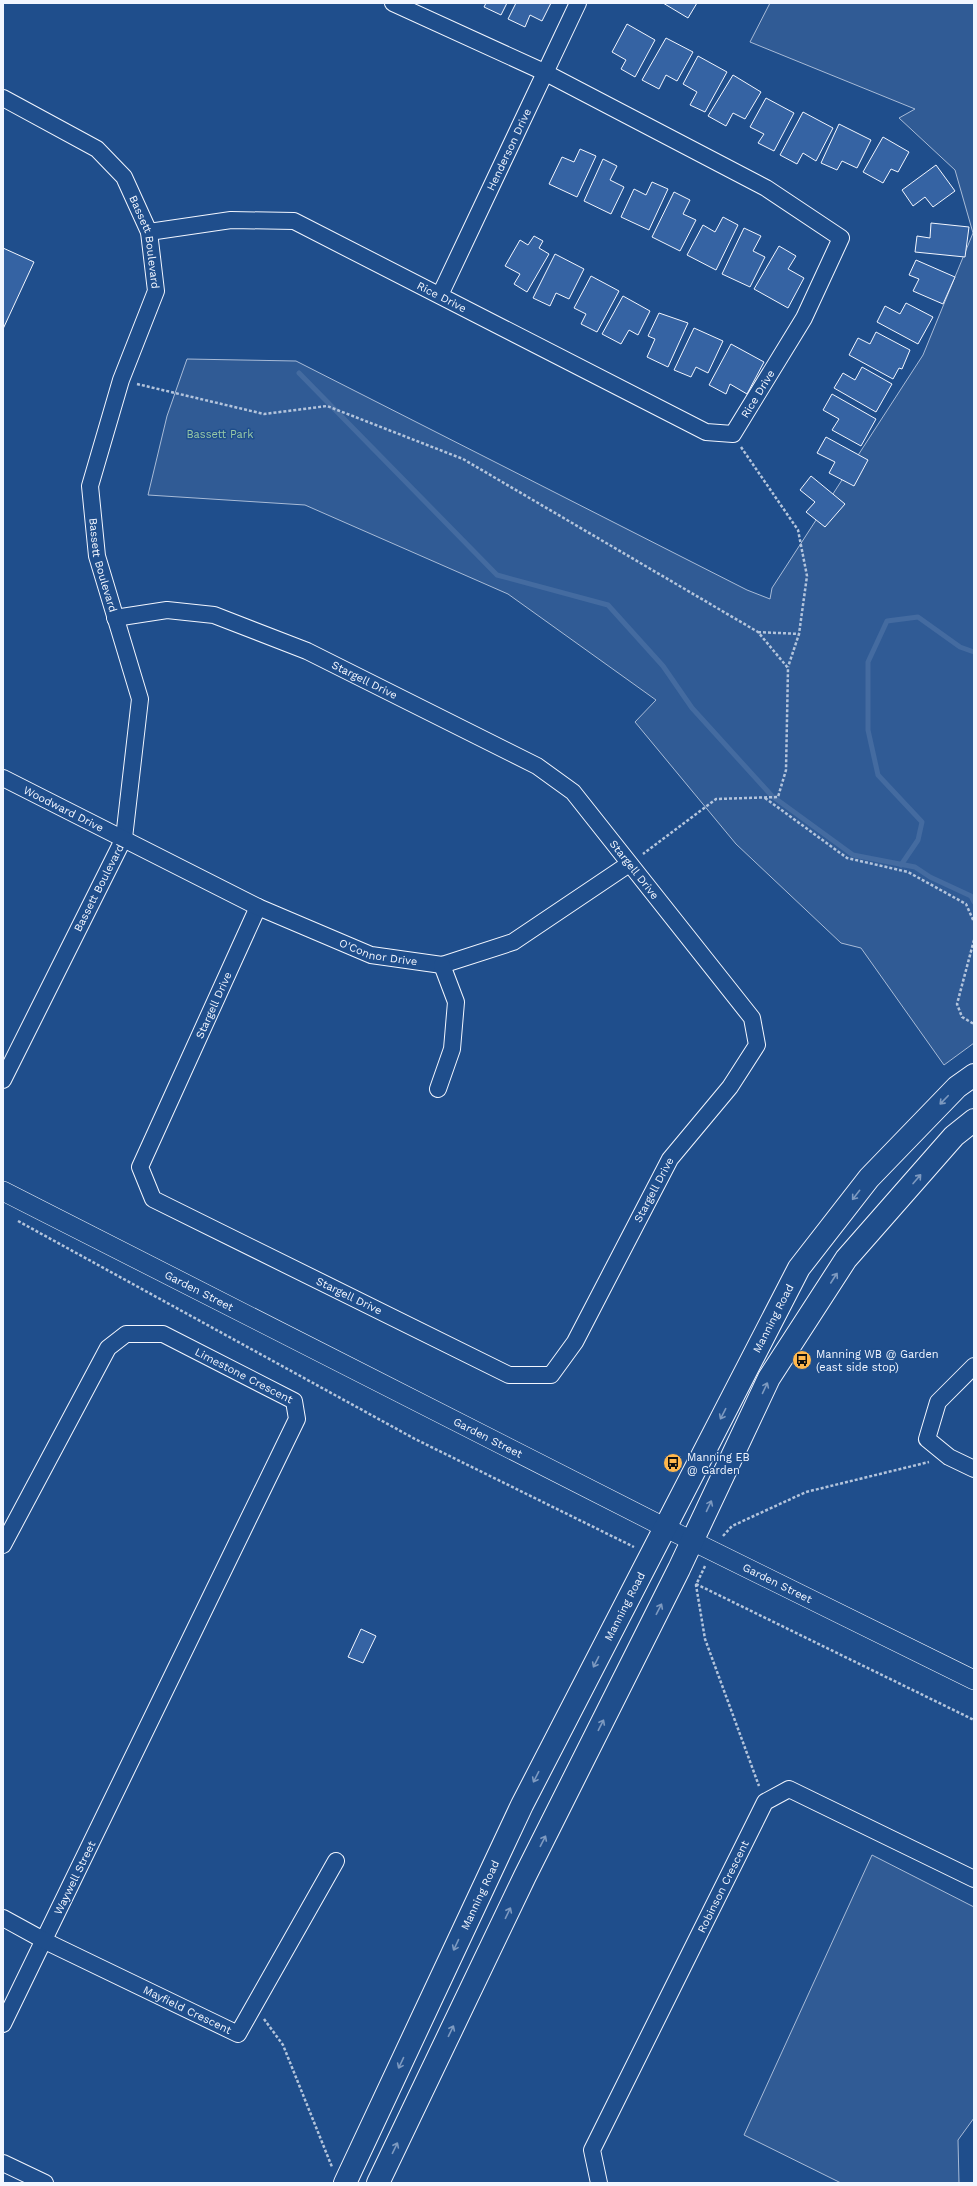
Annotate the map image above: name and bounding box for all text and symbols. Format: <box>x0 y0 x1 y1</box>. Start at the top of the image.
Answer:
street label: Henderson Drive <box>484 106 534 193</box>
street label: Bassett Boulevard <box>127 193 162 289</box>
street label: Rice Drive <box>415 279 469 315</box>
street label: Rice Drive <box>738 367 777 420</box>
park label: Bassett Park <box>186 428 254 441</box>
street label: Bassett Boulevard <box>87 517 120 614</box>
street label: Stargell Drive <box>330 658 400 702</box>
street label: Woodward Drive <box>21 783 106 834</box>
street label: Stargell Drive <box>607 837 662 902</box>
street label: Bassett Boulevard <box>71 842 127 934</box>
street label: O'Connor Drive <box>337 936 418 968</box>
street label: Stargell Drive <box>193 970 234 1041</box>
one-way arrow <box>940 1095 949 1105</box>
street label: Stargell Drive <box>631 1155 677 1225</box>
one-way arrow <box>912 1173 921 1184</box>
one-way arrow <box>852 1190 860 1201</box>
street label: Garden Street <box>163 1268 236 1314</box>
one-way arrow <box>830 1272 838 1284</box>
street label: Stargell Drive <box>314 1274 384 1318</box>
street label: Manning Road <box>750 1282 796 1355</box>
street label: Limestone Crescent <box>193 1345 295 1406</box>
place label: Manning WB @ Garden (east side stop) <box>816 1348 939 1374</box>
bus stop icon: Manning WB @ Garden (east side stop) <box>791 1349 813 1371</box>
one-way arrow <box>762 1383 769 1395</box>
one-way arrow <box>719 1408 726 1420</box>
street label: Garden Street <box>451 1415 525 1461</box>
place label: Manning EB @ Garden <box>687 1451 750 1477</box>
bus stop icon: Manning EB @ Garden <box>662 1452 684 1474</box>
one-way arrow <box>706 1500 713 1512</box>
street label: Garden Street <box>741 1560 815 1606</box>
street label: Manning Road <box>601 1570 648 1643</box>
one-way arrow <box>656 1603 663 1615</box>
one-way arrow <box>591 1656 599 1668</box>
one-way arrow <box>598 1719 605 1731</box>
one-way arrow <box>532 1771 539 1783</box>
one-way arrow <box>540 1835 547 1847</box>
street label: Robinson Crescent <box>695 1838 752 1935</box>
street label: Waywell Street <box>52 1839 99 1917</box>
street label: Manning Road <box>458 1858 502 1932</box>
one-way arrow <box>504 1908 512 1920</box>
one-way arrow <box>452 1939 459 1951</box>
street label: Mayfield Crescent <box>141 1983 234 2037</box>
one-way arrow <box>448 2025 455 2037</box>
one-way arrow <box>397 2057 404 2069</box>
one-way arrow <box>392 2142 399 2154</box>

